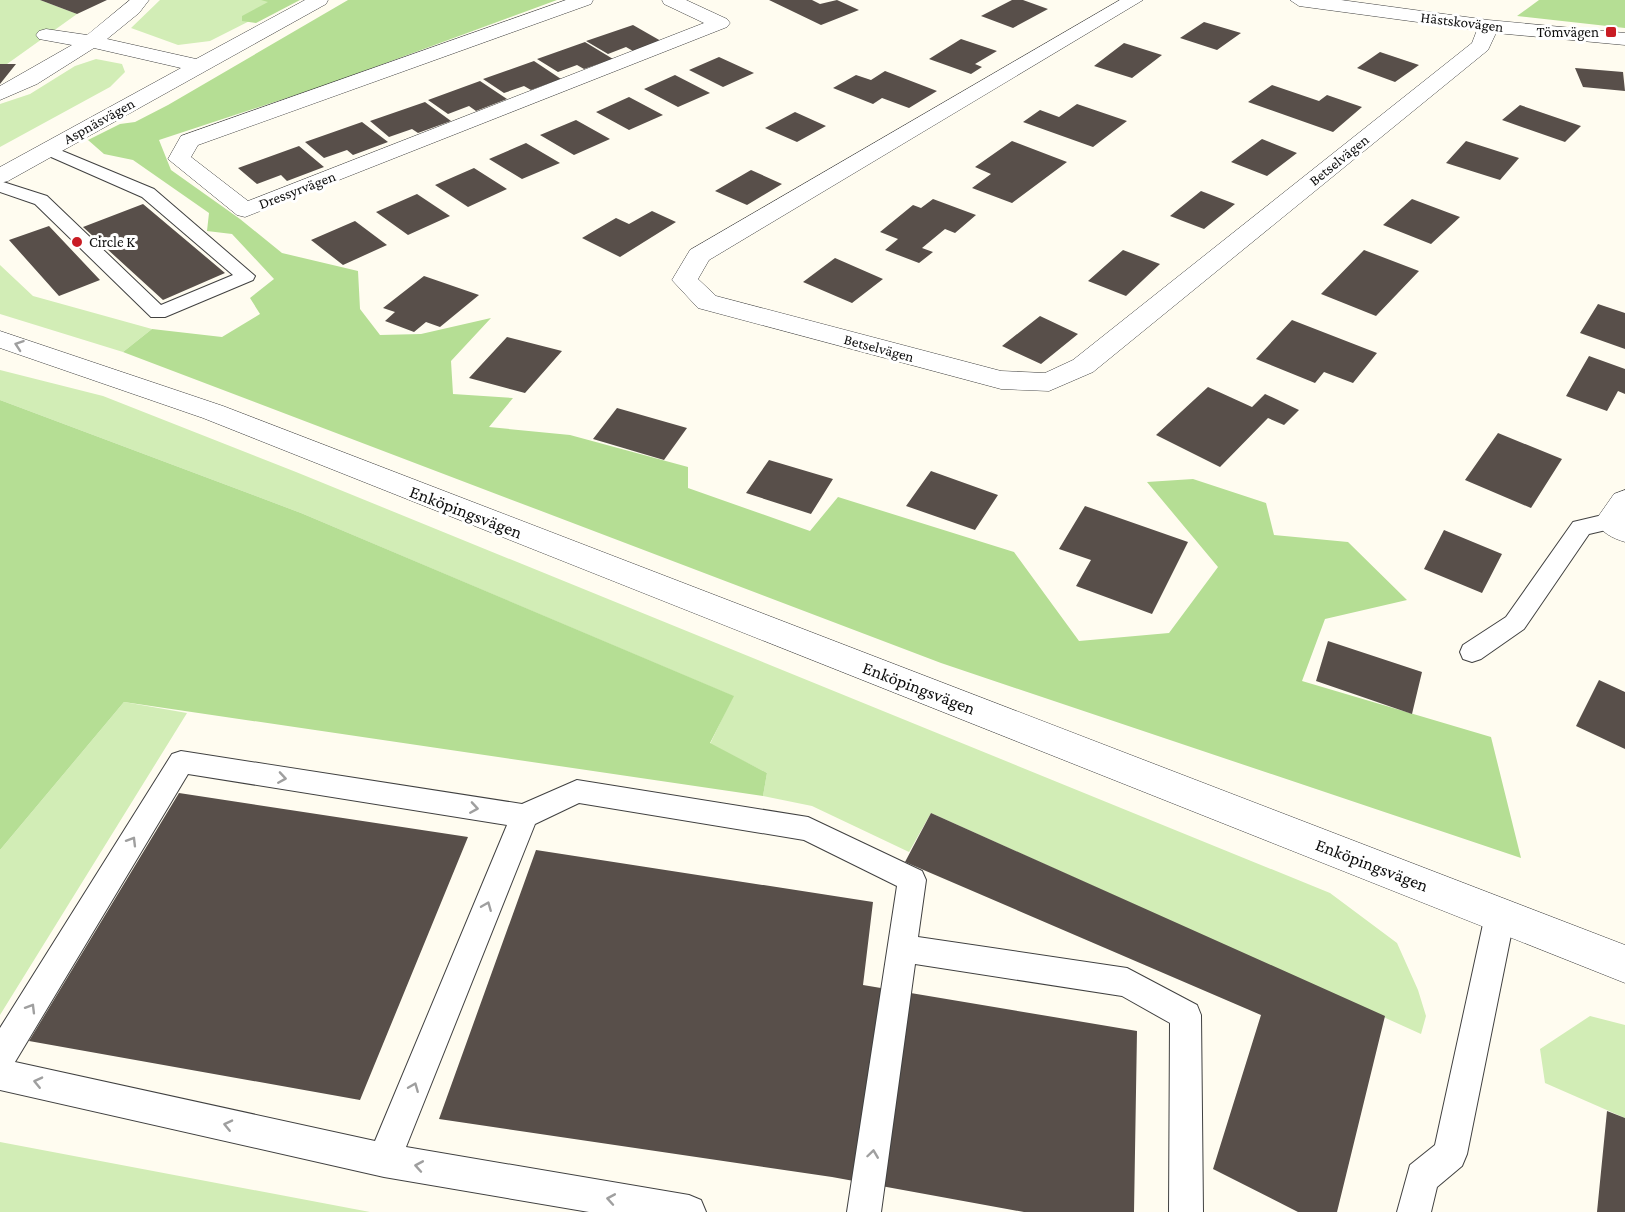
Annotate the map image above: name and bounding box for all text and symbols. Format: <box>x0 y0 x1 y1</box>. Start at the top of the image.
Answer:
street label: Hästskovägen <box>1419 9 1504 36</box>
place label: Tömvägen <box>1536 24 1599 41</box>
marker: Tömvägen <box>1604 25 1618 39</box>
street label: Aspnäsvägen <box>61 95 138 148</box>
street label: Betselvägen <box>1306 131 1372 190</box>
street label: Dressyrvägen <box>256 168 338 213</box>
place label: Circle K <box>89 234 135 250</box>
marker: Circle K <box>70 235 84 249</box>
street label: Betselvägen <box>842 331 916 366</box>
one-way arrow <box>14 340 24 353</box>
street label: Enköpingsvägen <box>407 481 525 543</box>
street label: Enköpingsvägen <box>860 657 978 719</box>
one-way arrow <box>276 771 286 784</box>
one-way arrow <box>469 801 479 814</box>
street label: Enköpingsvägen <box>1313 834 1431 896</box>
one-way arrow <box>125 837 137 847</box>
one-way arrow <box>480 901 492 912</box>
one-way arrow <box>23 1003 34 1014</box>
one-way arrow <box>33 1077 43 1090</box>
one-way arrow <box>407 1082 419 1093</box>
one-way arrow <box>223 1120 233 1133</box>
one-way arrow <box>866 1149 878 1159</box>
one-way arrow <box>414 1161 423 1173</box>
one-way arrow <box>606 1193 616 1206</box>

